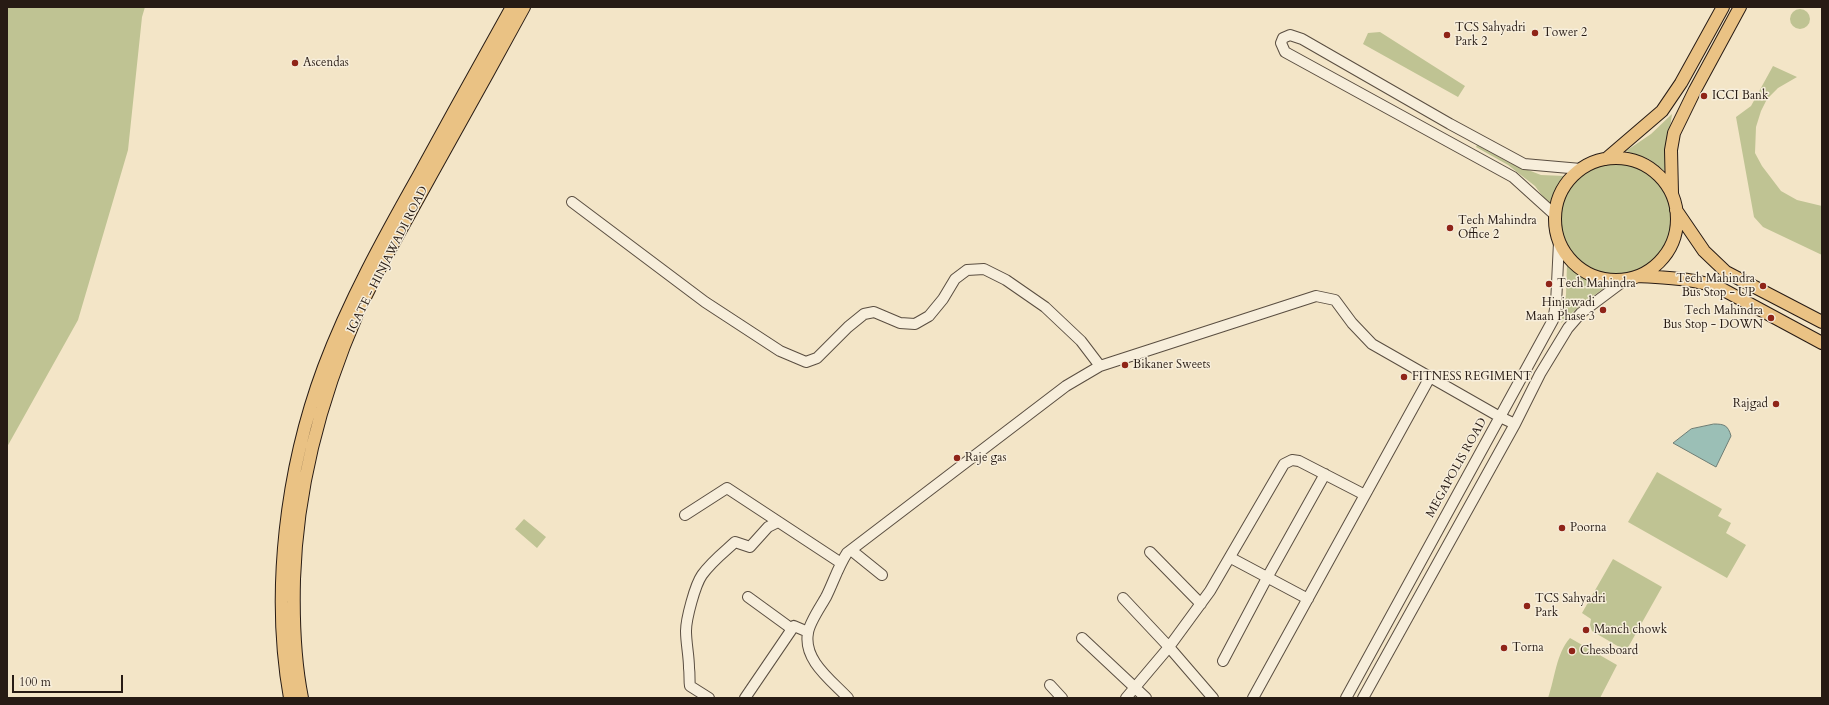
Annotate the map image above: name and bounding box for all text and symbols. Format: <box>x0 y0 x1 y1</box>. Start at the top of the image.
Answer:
place label: TCS Sahyadri Park 2 <box>1455 21 1526 49</box>
place label: Tower 2 <box>1543 26 1587 40</box>
marker: Tower 2 <box>1530 28 1540 38</box>
marker: TCS Sahyadri Park 2 <box>1442 30 1452 40</box>
place label: Ascendas <box>303 56 349 70</box>
marker: Ascendas <box>290 58 300 68</box>
place label: ICCI Bank <box>1712 89 1768 103</box>
marker: ICCI Bank <box>1699 91 1709 101</box>
street label: IGATE - HINJAWADI ROAD <box>345 184 431 336</box>
place label: Tech Mahindra Office 2 <box>1458 214 1537 242</box>
marker: Tech Mahindra Office 2 <box>1445 223 1455 233</box>
place label: Tech Mahindra Bus Stop - UP <box>1676 272 1755 300</box>
place label: Tech Mahindra <box>1557 277 1636 291</box>
marker: Tech Mahindra <box>1544 279 1554 289</box>
marker: Tech Mahindra Bus Stop - UP <box>1758 281 1768 291</box>
place label: Hinjawadi Maan Phase 3 <box>1526 296 1595 324</box>
place label: Tech Mahindra Bus Stop - DOWN <box>1663 304 1763 332</box>
marker: Hinjawadi Maan Phase 3 <box>1598 305 1608 315</box>
marker: Tech Mahindra Bus Stop - DOWN <box>1766 313 1776 323</box>
place label: Bikaner Sweets <box>1133 358 1210 372</box>
marker: Bikaner Sweets <box>1120 360 1130 370</box>
place label: FITNESS REGIMENT <box>1412 370 1532 384</box>
marker: FITNESS REGIMENT <box>1399 372 1409 382</box>
place label: Rajgad <box>1733 397 1768 411</box>
marker: Rajgad <box>1771 399 1781 409</box>
street label: MEGAPOLIS ROAD <box>1424 416 1490 520</box>
place label: Raje gas <box>965 451 1006 465</box>
marker: Raje gas <box>952 453 962 463</box>
place label: Poorna <box>1570 521 1606 535</box>
marker: Poorna <box>1557 523 1567 533</box>
place label: TCS Sahyadri Park <box>1535 592 1606 620</box>
marker: TCS Sahyadri Park <box>1522 601 1532 611</box>
place label: Manch chowk <box>1594 623 1667 637</box>
marker: Manch chowk <box>1581 625 1591 635</box>
place label: Torna <box>1512 641 1544 655</box>
marker: Torna <box>1499 643 1509 653</box>
place label: Chessboard <box>1580 644 1638 658</box>
marker: Chessboard <box>1567 646 1577 656</box>
scale bar <box>14 667 125 693</box>
text: 100 m <box>19 674 51 690</box>

